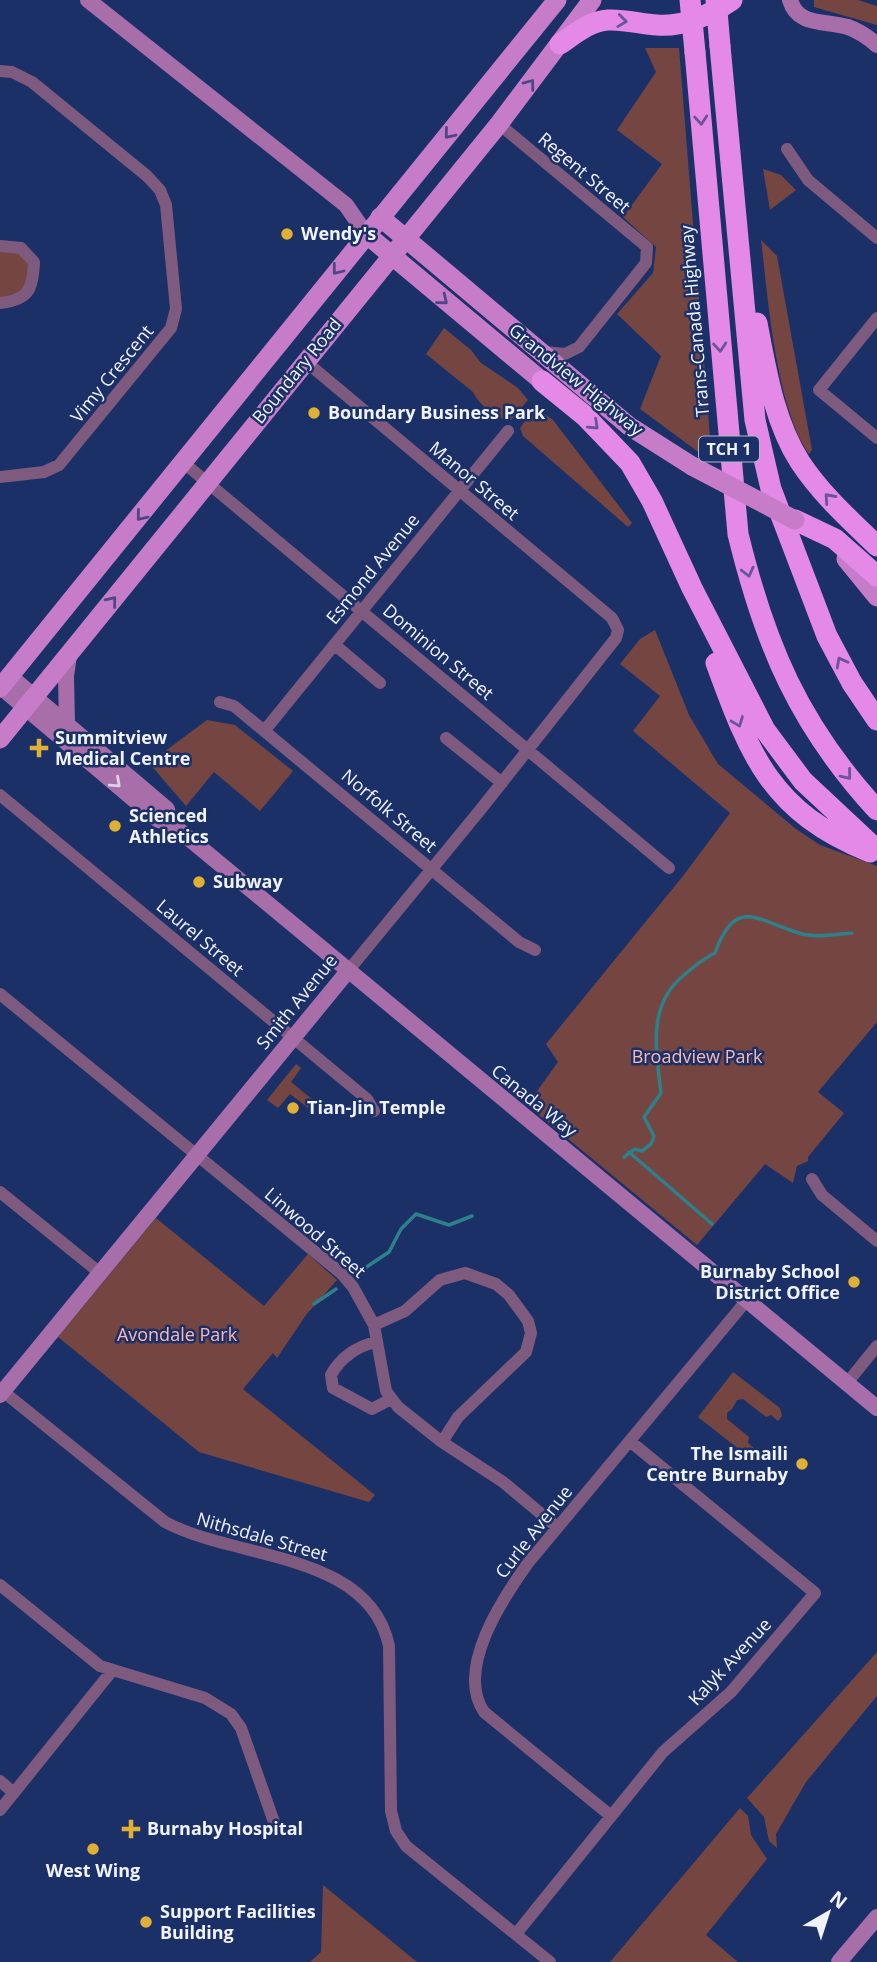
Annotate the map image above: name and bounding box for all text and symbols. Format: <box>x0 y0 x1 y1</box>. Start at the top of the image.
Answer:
one-way arrow <box>616 14 628 29</box>
one-way arrow <box>521 79 534 92</box>
one-way arrow <box>693 115 708 126</box>
one-way arrow <box>445 125 457 138</box>
street label: Regent Street <box>533 127 636 218</box>
place label: Wendy's <box>301 221 376 245</box>
street label: Trans-Canada Highway <box>674 223 714 418</box>
marker: Wendy's <box>279 226 295 242</box>
one-way arrow <box>333 261 345 274</box>
one-way arrow <box>435 292 447 305</box>
street label: Boundary Road <box>246 312 346 428</box>
street label: Grandview Highway <box>504 318 650 442</box>
street label: Vimy Crescent <box>64 319 158 427</box>
one-way arrow <box>712 341 727 352</box>
place label: Boundary Business Park <box>328 400 546 424</box>
marker: Boundary Business Park <box>306 405 322 421</box>
one-way arrow <box>586 416 599 429</box>
street label: Manor Street <box>425 436 525 525</box>
road number: TCH 1 <box>699 436 759 462</box>
one-way arrow <box>825 493 837 506</box>
street label: Esmond Avenue <box>320 508 424 629</box>
one-way arrow <box>136 509 149 521</box>
one-way arrow <box>739 566 754 578</box>
one-way arrow <box>104 597 116 610</box>
street label: Dominion Street <box>378 598 499 705</box>
one-way arrow <box>835 657 849 669</box>
one-way arrow <box>729 715 743 727</box>
place label: Summitview Medical Centre <box>55 725 190 770</box>
marker: Summitview Medical Centre <box>29 738 49 758</box>
street label: Norfolk Street <box>337 763 442 857</box>
one-way arrow <box>838 767 851 779</box>
one-way arrow <box>107 775 120 787</box>
place label: Scienced Athletics <box>129 803 209 848</box>
marker: Scienced Athletics <box>107 818 123 834</box>
place label: Subway <box>213 869 283 893</box>
marker: Subway <box>191 874 207 890</box>
street label: Laurel Street <box>152 894 249 981</box>
street label: Smith Avenue <box>250 949 342 1054</box>
park label: Broadview Park <box>632 1044 763 1068</box>
street label: Canada Way <box>487 1058 583 1143</box>
place label: Tian-Jin Temple <box>307 1095 446 1119</box>
marker: Tian-Jin Temple <box>285 1100 301 1116</box>
street label: Linwood Street <box>260 1182 371 1283</box>
place label: Burnaby School District Office <box>700 1259 840 1304</box>
marker: Burnaby School District Office <box>846 1274 862 1290</box>
park label: Avondale Park <box>117 1322 238 1346</box>
place label: The Ismaili Centre Burnaby <box>646 1441 789 1486</box>
marker: The Ismaili Centre Burnaby <box>794 1456 810 1472</box>
street label: Curle Avenue <box>489 1480 577 1583</box>
street label: Nithsdale Street <box>194 1506 330 1566</box>
street label: Kalyk Avenue <box>683 1612 776 1710</box>
place label: Burnaby Hospital <box>147 1816 303 1840</box>
marker: Burnaby Hospital <box>121 1819 141 1839</box>
marker: West Wing <box>85 1841 101 1857</box>
place label: West Wing <box>46 1858 140 1882</box>
north arrow <box>793 1878 863 1948</box>
text: N <box>825 1885 853 1915</box>
place label: Support Facilities Building <box>160 1899 316 1944</box>
marker: Support Facilities Building <box>138 1914 154 1930</box>

